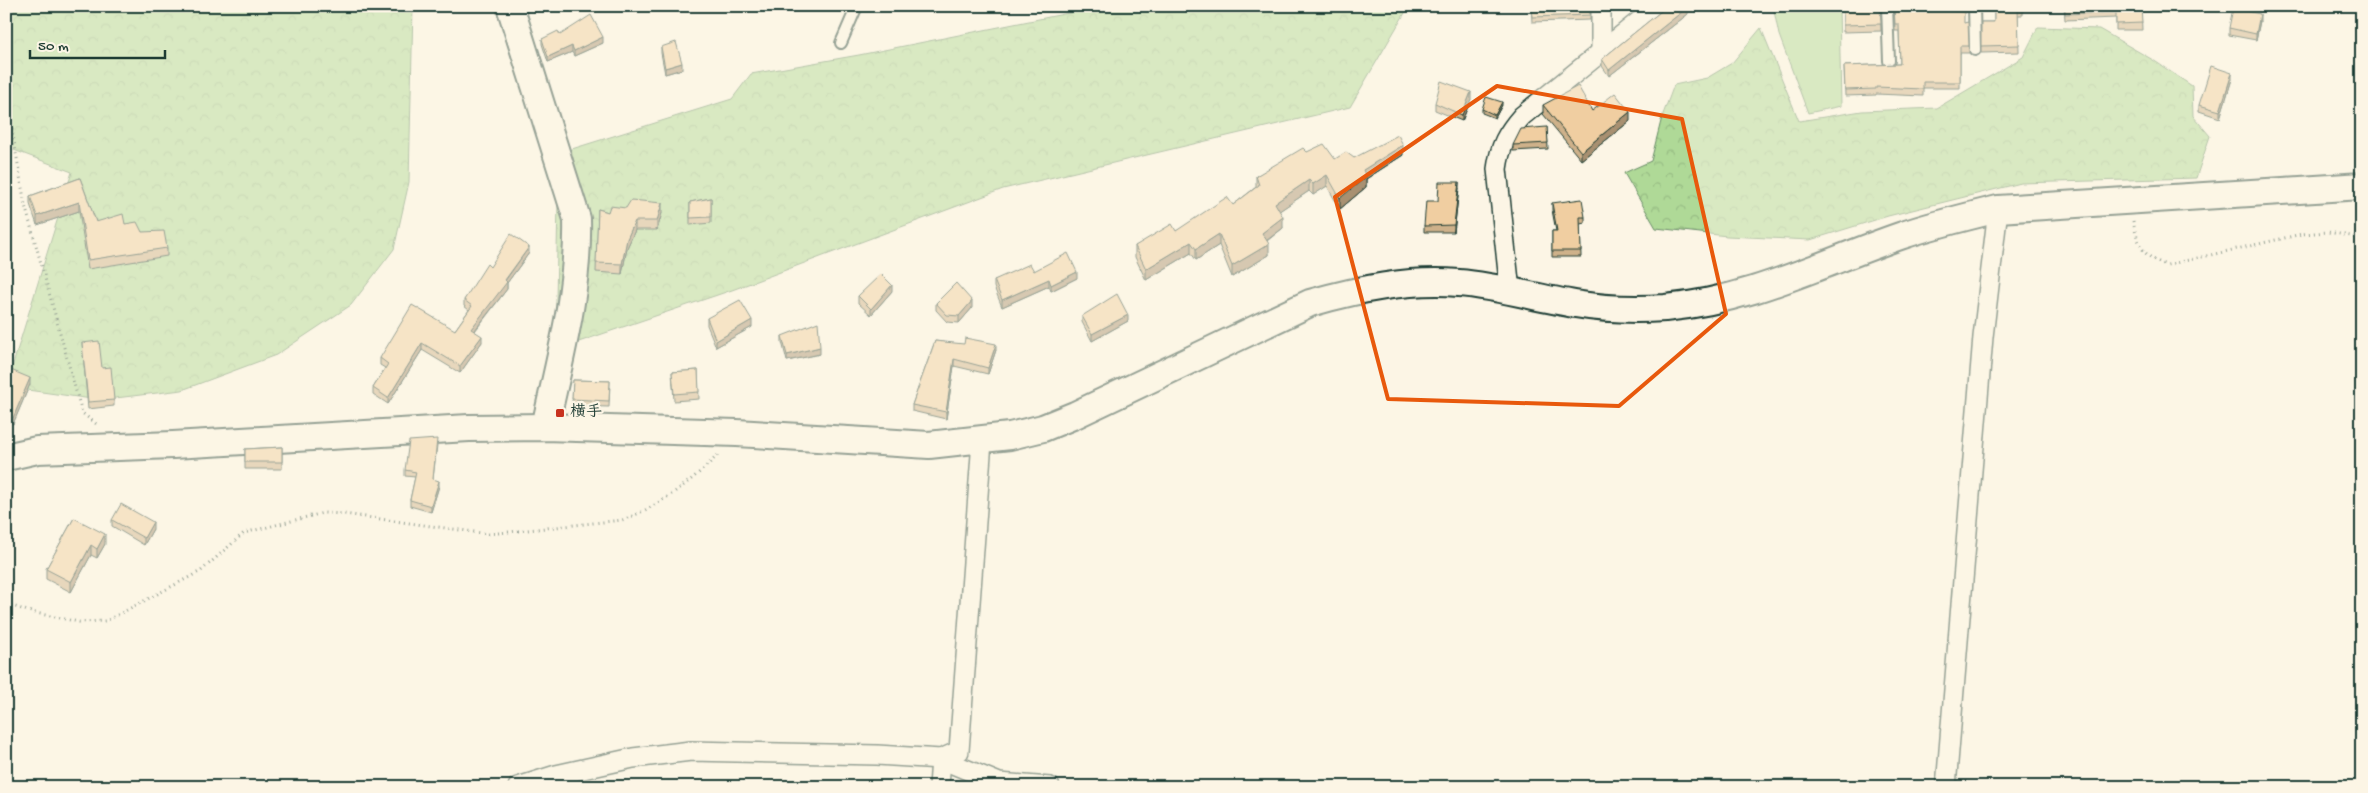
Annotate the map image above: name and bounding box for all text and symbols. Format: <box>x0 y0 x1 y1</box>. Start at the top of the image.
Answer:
scale bar <box>30 28 165 60</box>
text: 50 m <box>38 38 69 56</box>
place label: 横手 <box>570 403 602 423</box>
marker: 横手 <box>554 407 566 419</box>

